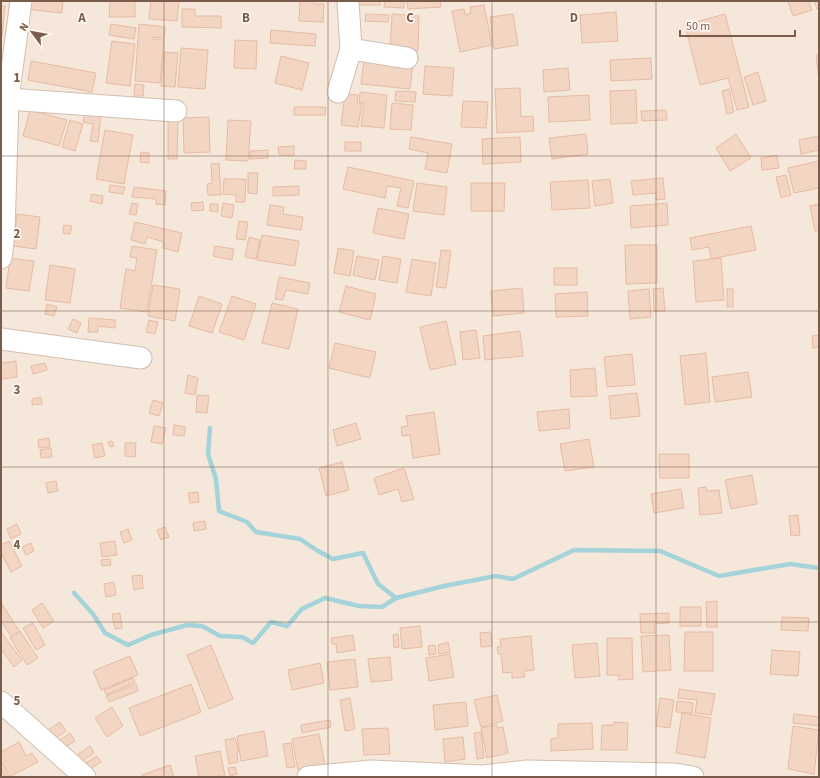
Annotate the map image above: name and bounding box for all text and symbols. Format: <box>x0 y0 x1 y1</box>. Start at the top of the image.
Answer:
text: A <box>77 9 86 27</box>
text: B <box>242 9 250 27</box>
text: C <box>406 9 414 27</box>
text: D <box>570 9 578 27</box>
north arrow <box>12 12 52 52</box>
scale bar <box>680 12 795 38</box>
text: 50 m <box>686 18 710 35</box>
text: N <box>16 20 32 34</box>
text: 1 <box>14 69 21 87</box>
text: 2 <box>14 225 21 243</box>
text: 3 <box>14 381 21 399</box>
text: 4 <box>14 536 21 554</box>
text: 5 <box>14 692 21 710</box>

